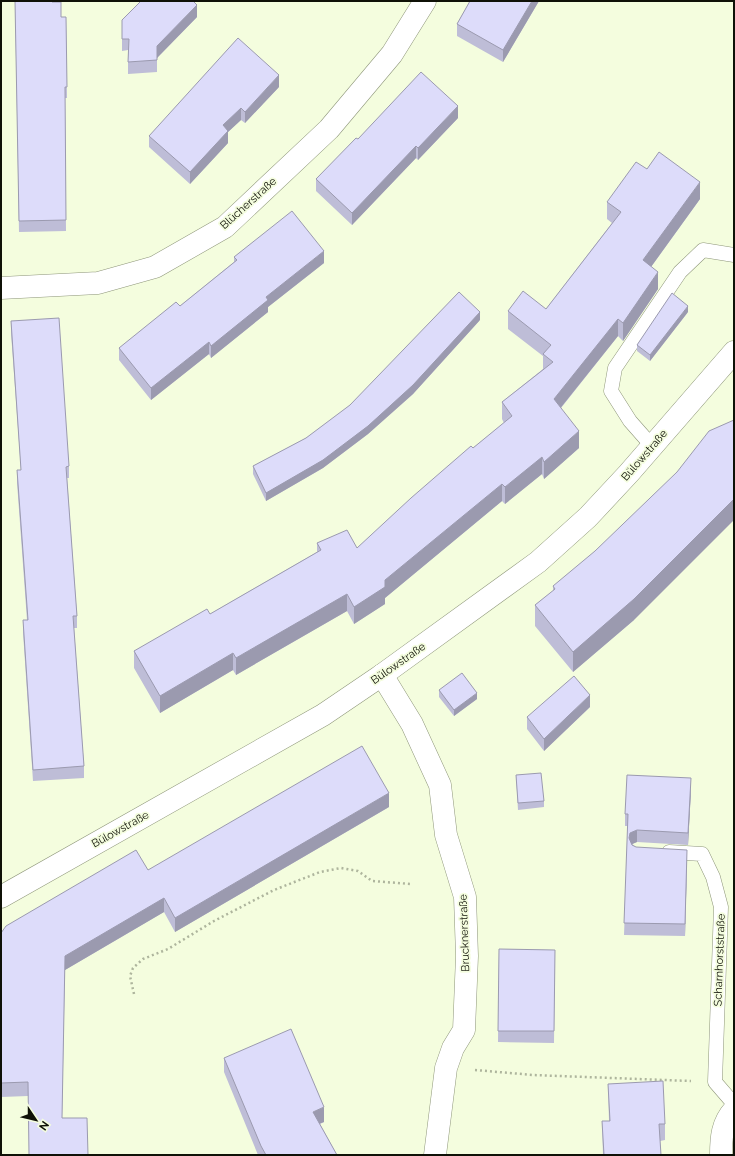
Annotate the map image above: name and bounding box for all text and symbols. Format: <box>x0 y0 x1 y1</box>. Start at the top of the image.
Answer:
street label: Blücherstraße <box>218 174 279 232</box>
street label: Bülowstraße <box>619 427 670 484</box>
street label: Bülowstraße <box>369 640 428 687</box>
street label: Bülowstraße <box>89 808 152 850</box>
street label: Brucknerstraße <box>457 893 472 972</box>
street label: Scharnhorststraße <box>711 913 728 1007</box>
north arrow <box>16 1100 56 1140</box>
text: N <box>36 1118 52 1133</box>

